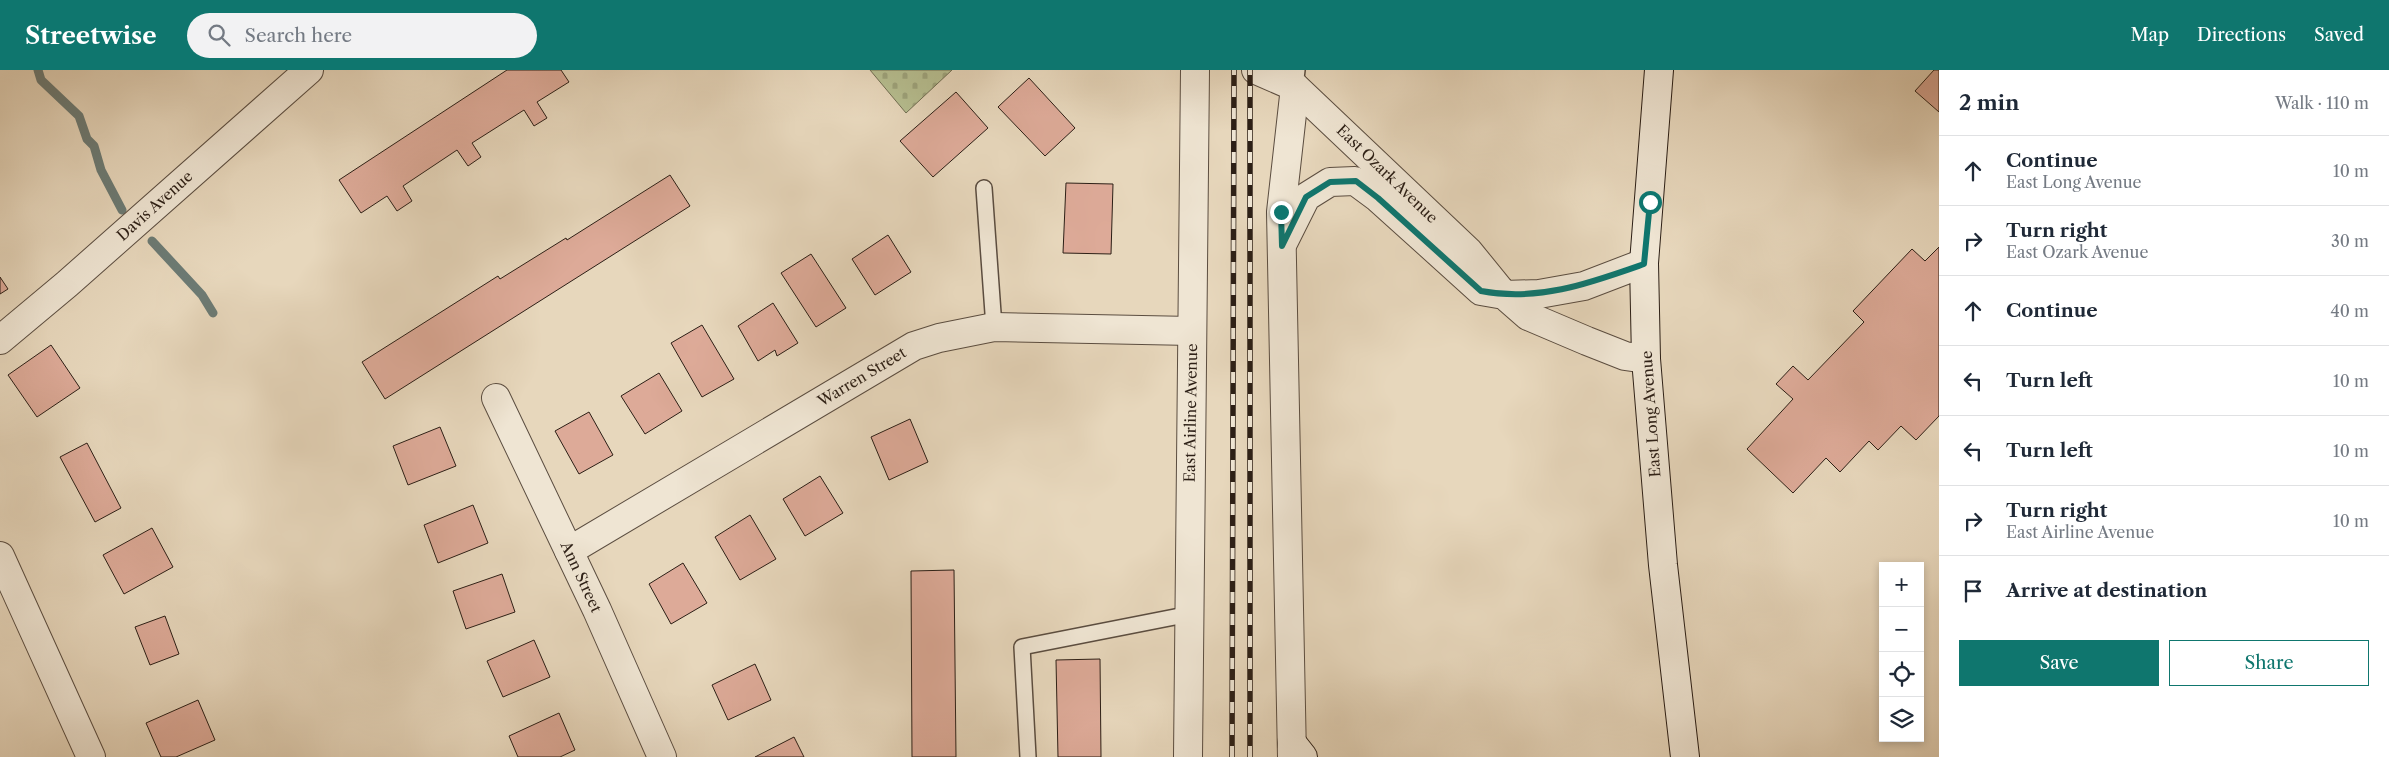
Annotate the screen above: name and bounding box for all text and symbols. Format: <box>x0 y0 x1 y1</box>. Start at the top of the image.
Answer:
search box <box>187 13 537 58</box>
text: Streetwise <box>25 21 157 50</box>
icon: search <box>205 21 233 49</box>
text: Search here <box>245 24 352 47</box>
text: Map <box>2130 24 2169 46</box>
text: Directions <box>2197 24 2286 46</box>
text: Saved <box>2314 24 2364 46</box>
text: 2 min <box>1959 90 2019 115</box>
text: Walk · 110 m <box>2275 93 2369 113</box>
street label: East Ozark Avenue <box>1333 120 1442 227</box>
text: Continue <box>2006 149 2098 172</box>
icon: ahead <box>1959 157 1987 185</box>
text: 10 m <box>2333 161 2369 181</box>
street label: Davis Avenue <box>113 167 197 245</box>
text: East Long Avenue <box>2006 172 2142 192</box>
route start <box>1639 191 1662 214</box>
route end <box>1270 201 1293 224</box>
text: Turn right <box>2006 219 2107 242</box>
icon: right <box>1959 227 1987 255</box>
text: 30 m <box>2331 231 2369 251</box>
text: East Ozark Avenue <box>2006 242 2148 262</box>
icon: ahead <box>1959 297 1987 325</box>
text: Continue <box>2006 299 2098 322</box>
text: 40 m <box>2330 301 2369 321</box>
street label: Warren Street <box>813 342 910 411</box>
street label: East Airline Avenue <box>1180 343 1201 483</box>
street label: East Long Avenue <box>1637 350 1664 478</box>
icon: left <box>1959 367 1987 395</box>
text: Turn left <box>2006 369 2093 392</box>
text: 10 m <box>2333 371 2369 391</box>
icon: left <box>1959 437 1987 465</box>
text: Turn left <box>2006 439 2093 462</box>
text: 10 m <box>2333 441 2369 461</box>
text: Turn right <box>2006 499 2107 522</box>
icon: right <box>1959 507 1987 535</box>
text: 10 m <box>2333 511 2369 531</box>
text: East Airline Avenue <box>2006 522 2154 542</box>
street label: Ann Street <box>556 537 607 616</box>
map controls <box>1879 562 1924 742</box>
button: + <box>1879 562 1924 607</box>
icon: arrive <box>1959 577 1987 605</box>
text: Arrive at destination <box>2006 579 2207 602</box>
button: − <box>1879 607 1924 652</box>
button: Save <box>1959 640 2159 686</box>
button: Share <box>2169 640 2369 686</box>
button: locate <box>1879 652 1924 697</box>
button: layers <box>1879 697 1924 742</box>

